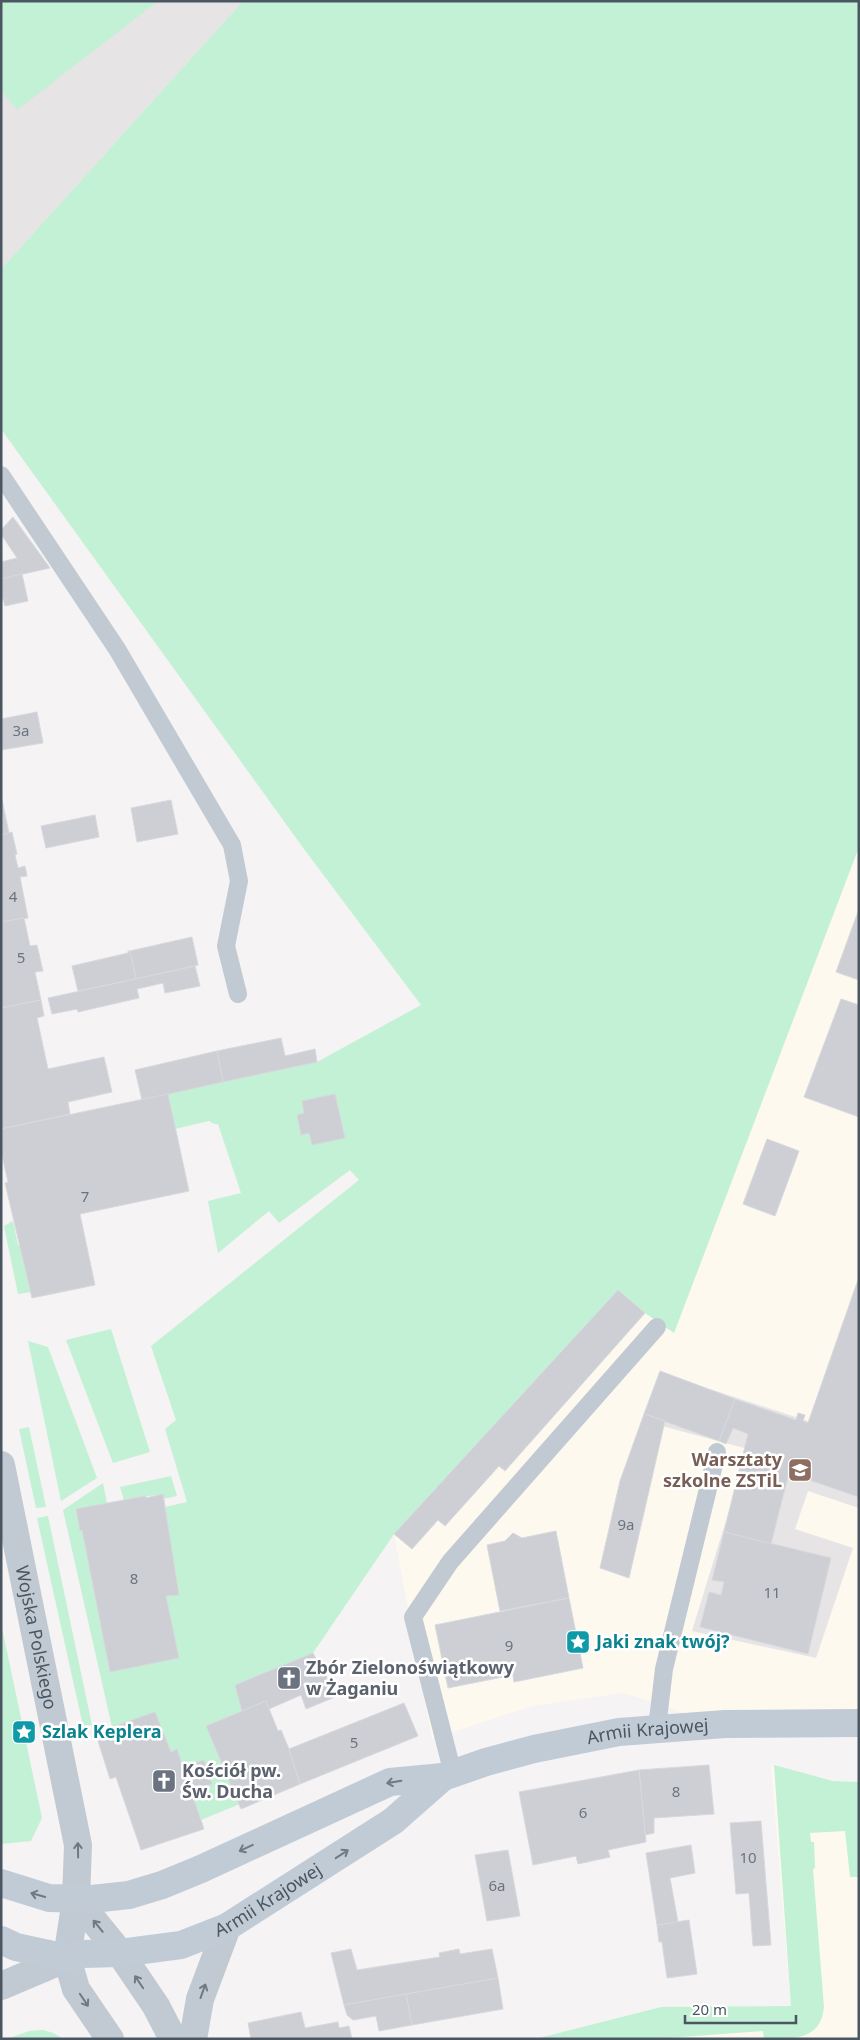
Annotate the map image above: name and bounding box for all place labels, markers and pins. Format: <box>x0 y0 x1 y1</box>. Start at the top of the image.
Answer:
place label: Warsztaty szkolne ZSTiL <box>663 1447 783 1492</box>
school or university icon: Warsztaty szkolne ZSTiL <box>787 1457 813 1483</box>
place icon: Jaki znak twój? <box>565 1629 591 1655</box>
place label: Jaki znak twój? <box>594 1629 730 1653</box>
place label: Zbór Zielonoświątkowy w Żaganiu <box>306 1655 515 1700</box>
church icon: Zbór Zielonoświątkowy w Żaganiu <box>276 1665 302 1691</box>
place icon: Szlak Keplera <box>11 1719 37 1745</box>
place label: Szlak Keplera <box>42 1719 161 1743</box>
place label: Kościół pw. Św. Ducha <box>182 1758 281 1803</box>
church icon: Kościół pw. Św. Ducha <box>151 1768 177 1794</box>

